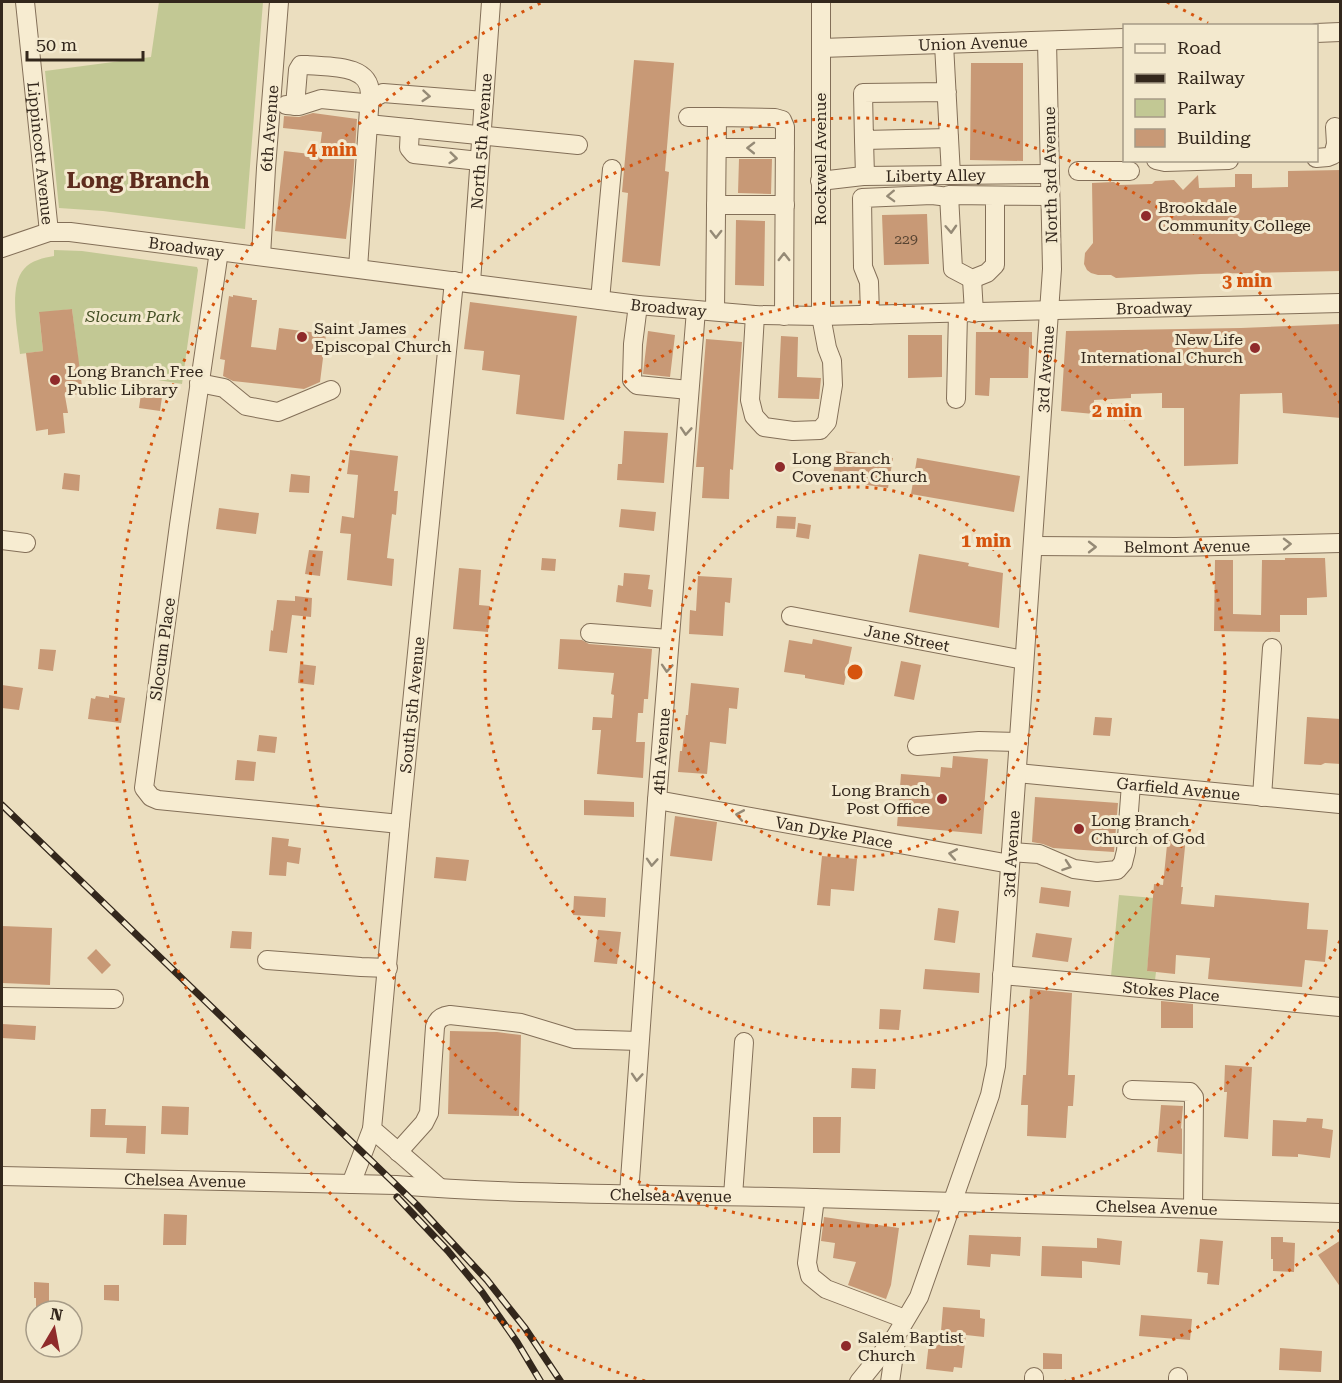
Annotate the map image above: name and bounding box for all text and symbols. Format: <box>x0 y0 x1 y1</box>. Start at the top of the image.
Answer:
scale bar <box>27 24 142 62</box>
legend <box>1123 24 1318 162</box>
street label: Union Avenue <box>918 32 1028 55</box>
text: 50 m <box>36 34 77 55</box>
text: Road <box>1177 37 1222 58</box>
text: Railway <box>1177 67 1245 88</box>
street label: North 5th Avenue <box>467 72 496 210</box>
street label: Lippincott Avenue <box>23 81 57 226</box>
street label: 6th Avenue <box>257 84 282 172</box>
one-way arrow <box>421 89 430 102</box>
street label: Rockwell Avenue <box>811 93 830 225</box>
text: Park <box>1177 97 1217 118</box>
street label: North 3rd Avenue <box>1040 106 1061 243</box>
text: Building <box>1177 127 1251 148</box>
text: 4 min <box>307 139 357 160</box>
one-way arrow <box>746 142 755 154</box>
one-way arrow <box>449 152 458 164</box>
street label: Liberty Alley <box>886 166 986 186</box>
district label: Long Branch <box>67 168 210 193</box>
one-way arrow <box>886 190 895 203</box>
place label: Brookdale Community College <box>1158 198 1311 235</box>
marker: Brookdale Community College <box>1139 209 1153 223</box>
one-way arrow <box>944 224 957 233</box>
one-way arrow <box>710 230 722 239</box>
house number: 229 <box>894 231 918 247</box>
street label: Broadway <box>147 233 226 262</box>
one-way arrow <box>778 253 790 262</box>
text: 3 min <box>1222 270 1272 291</box>
street label: Broadway <box>629 295 708 321</box>
street label: Broadway <box>1116 298 1193 319</box>
park label: Slocum Park <box>84 307 181 326</box>
place label: Saint James Episcopal Church <box>314 319 452 356</box>
street label: 3rd Avenue <box>1033 325 1058 413</box>
marker: Saint James Episcopal Church <box>295 330 309 344</box>
place label: New Life International Church <box>1080 330 1243 367</box>
marker: New Life International Church <box>1248 341 1262 355</box>
place label: Long Branch Free Public Library <box>67 362 203 399</box>
marker: Long Branch Free Public Library <box>48 373 62 387</box>
text: 2 min <box>1092 400 1142 421</box>
one-way arrow <box>679 427 692 436</box>
place label: Long Branch Covenant Church <box>792 449 927 486</box>
marker: Long Branch Covenant Church <box>773 460 787 474</box>
text: 1 min <box>961 530 1011 551</box>
street label: Belmont Avenue <box>1124 536 1251 557</box>
one-way arrow <box>1283 538 1292 551</box>
one-way arrow <box>1088 541 1097 553</box>
street label: Slocum Place <box>146 596 179 702</box>
street label: Jane Street <box>863 621 951 656</box>
street label: South 5th Avenue <box>396 636 429 774</box>
centre of rings <box>845 662 865 682</box>
one-way arrow <box>661 663 674 672</box>
street label: 4th Avenue <box>648 707 674 795</box>
street label: Garfield Avenue <box>1116 774 1241 804</box>
place label: Long Branch Post Office <box>831 781 930 818</box>
marker: Long Branch Post Office <box>935 792 949 806</box>
one-way arrow <box>736 809 746 822</box>
street label: 3rd Avenue <box>999 810 1024 898</box>
place label: Long Branch Church of God <box>1091 811 1205 848</box>
street label: Van Dyke Place <box>774 813 895 853</box>
marker: Long Branch Church of God <box>1072 822 1086 836</box>
one-way arrow <box>948 848 957 860</box>
one-way arrow <box>646 857 659 866</box>
one-way arrow <box>1061 859 1072 872</box>
street label: Stokes Place <box>1122 977 1221 1006</box>
one-way arrow <box>630 1073 643 1082</box>
street label: Chelsea Avenue <box>124 1170 246 1192</box>
street label: Chelsea Avenue <box>610 1185 732 1206</box>
street label: Chelsea Avenue <box>1095 1196 1218 1219</box>
north arrow <box>24 1299 84 1359</box>
text: N <box>49 1304 64 1325</box>
place label: Salem Baptist Church <box>858 1328 964 1365</box>
marker: Salem Baptist Church <box>839 1339 853 1353</box>

